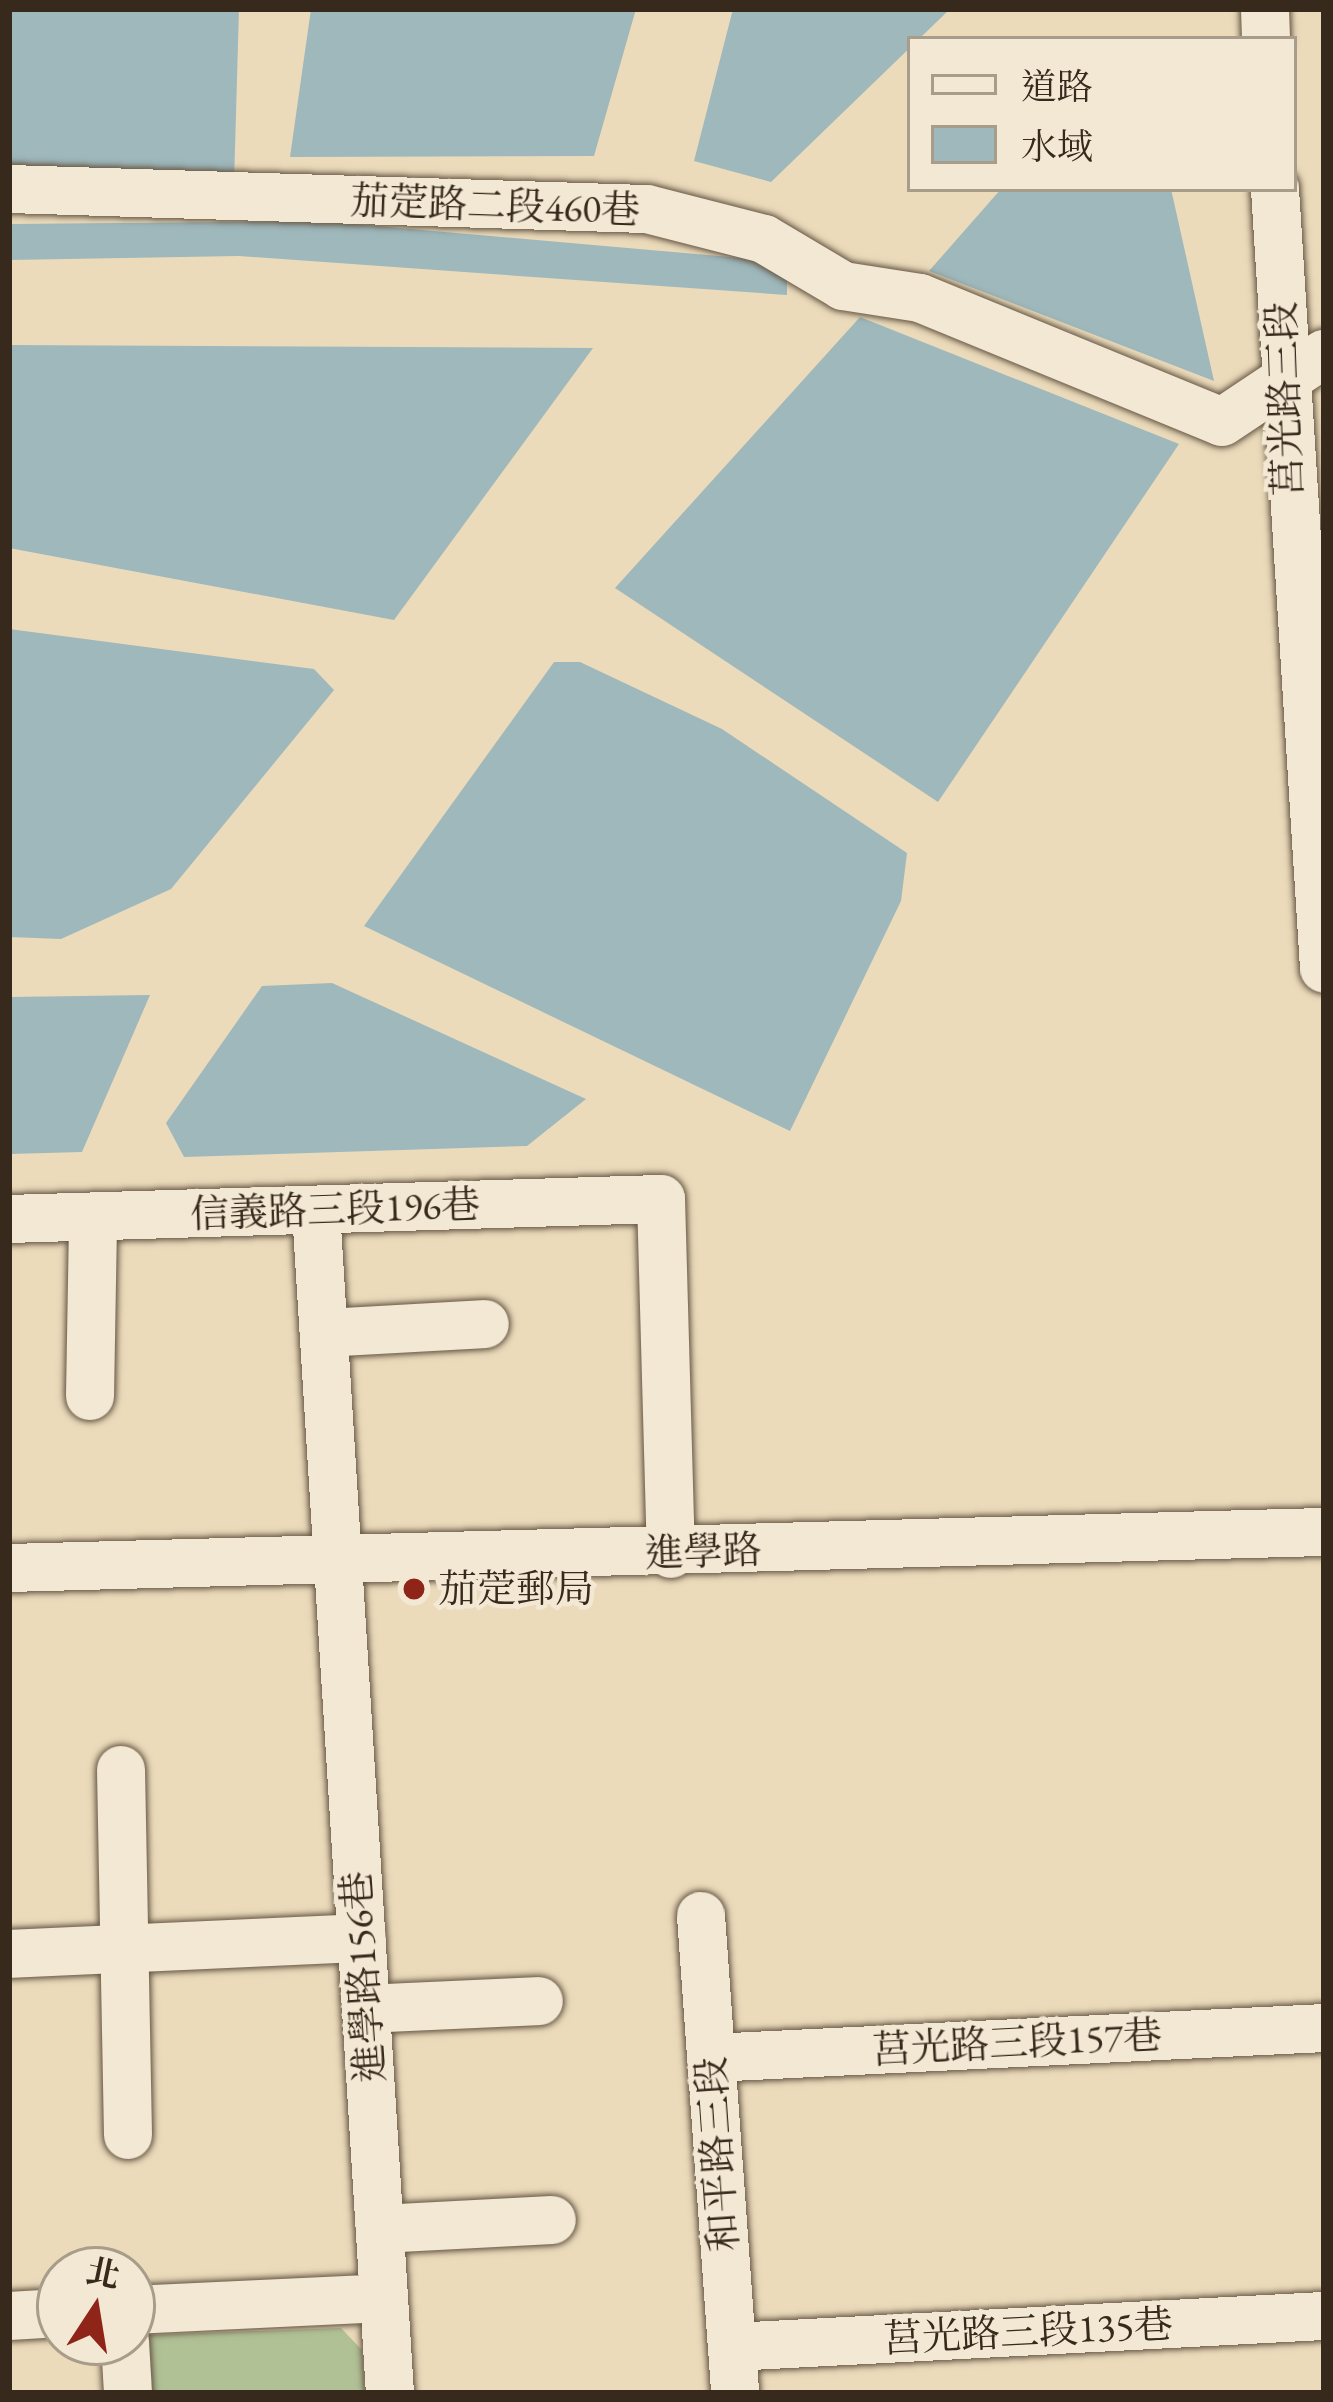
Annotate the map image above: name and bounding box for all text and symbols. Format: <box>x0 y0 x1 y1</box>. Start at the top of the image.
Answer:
legend <box>907 36 1297 192</box>
text: 道路 <box>1021 63 1093 110</box>
text: 水域 <box>1021 123 1093 170</box>
street label: 茄萣路二段460巷 <box>349 178 641 234</box>
street label: 莒光路三段 <box>1258 301 1312 497</box>
street label: 信義路三段196巷 <box>189 1182 481 1238</box>
street label: 進學路 <box>644 1527 762 1577</box>
place label: 茄萣郵局 <box>438 1566 594 1612</box>
marker: 茄萣郵局 <box>401 1576 427 1602</box>
street label: 進學路156巷 <box>333 1870 395 2084</box>
street label: 莒光路三段157巷 <box>871 2012 1163 2074</box>
street label: 和平路三段 <box>688 2055 748 2253</box>
north arrow <box>36 2246 156 2366</box>
text: 北 <box>82 2249 124 2298</box>
street label: 莒光路三段135巷 <box>882 2301 1174 2363</box>

